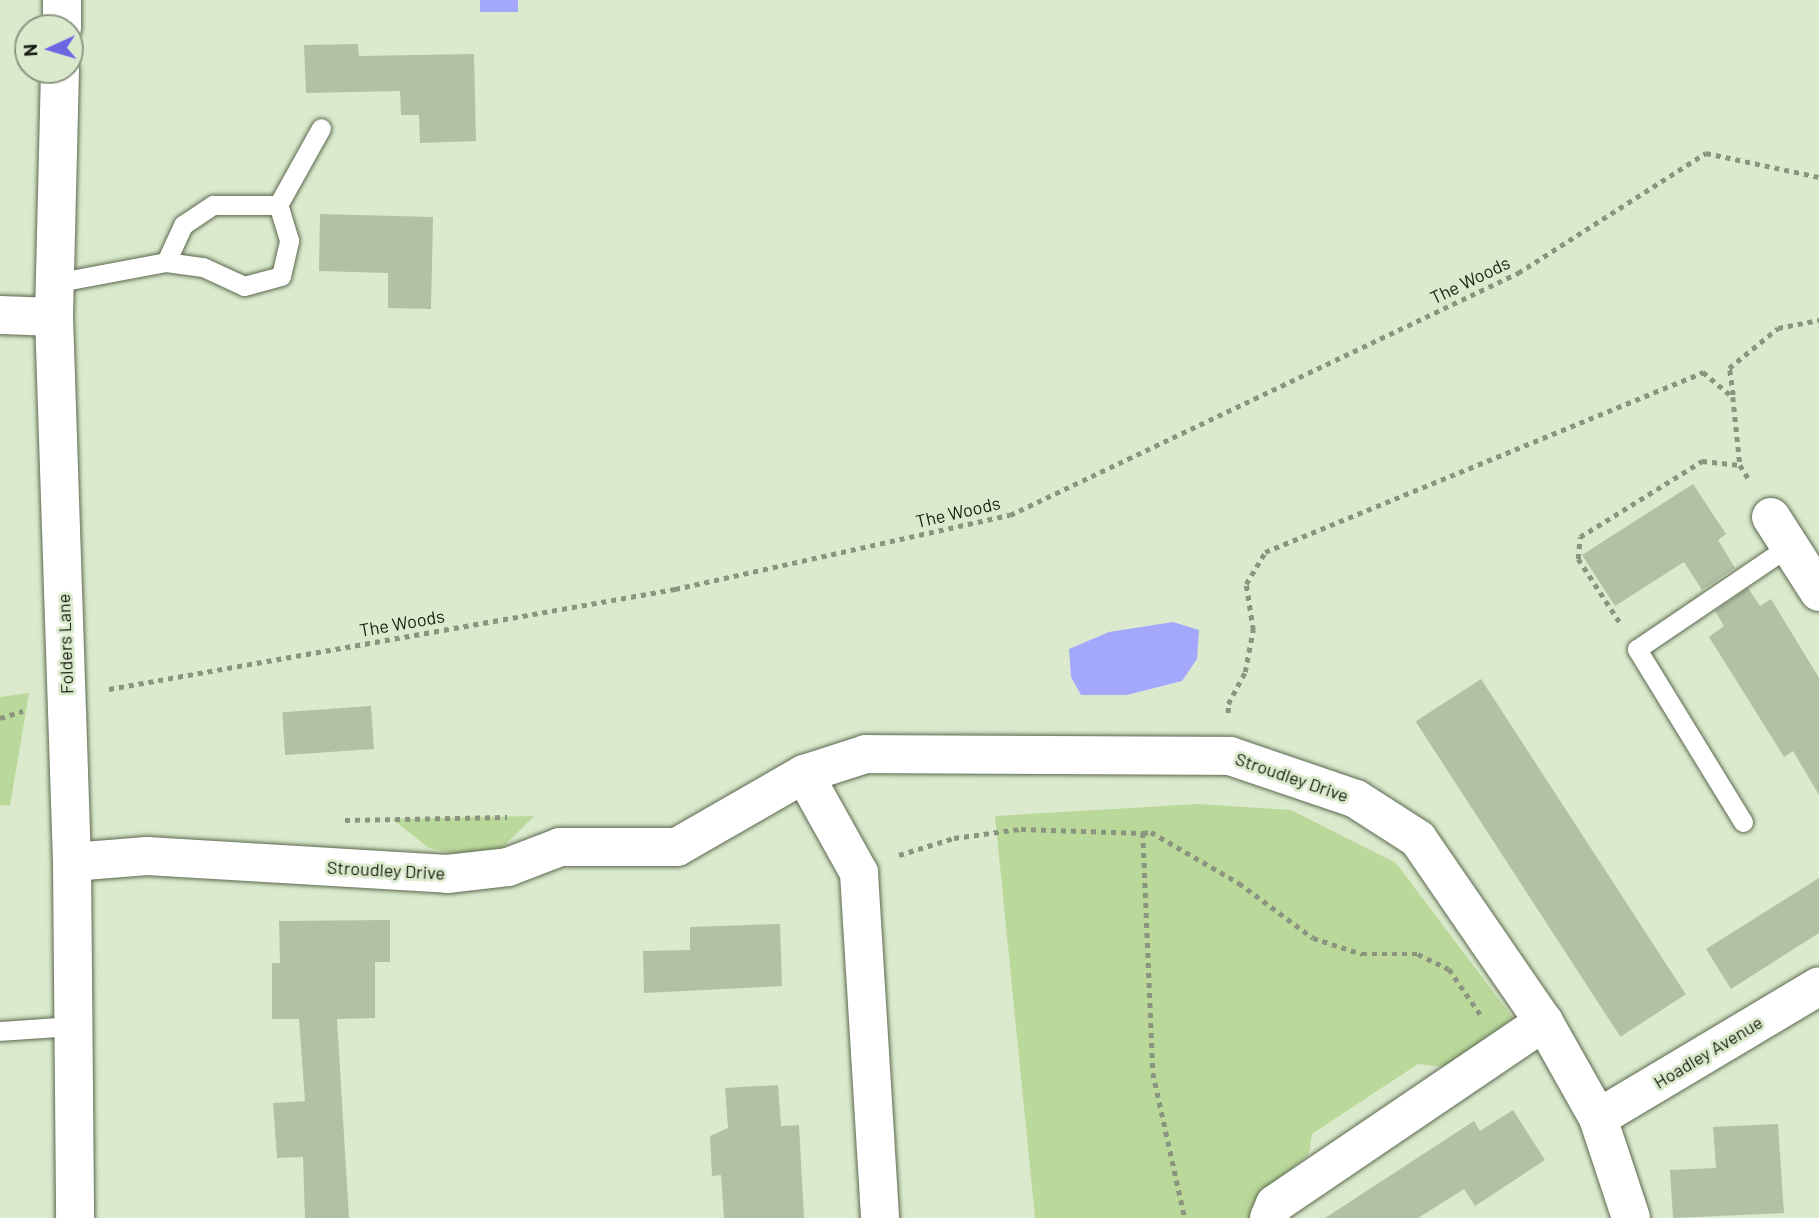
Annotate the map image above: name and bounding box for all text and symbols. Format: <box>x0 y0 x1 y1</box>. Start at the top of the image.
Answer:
north arrow <box>14 14 84 84</box>
text: N <box>18 43 41 57</box>
street label: The Woods <box>1427 251 1513 309</box>
street label: The Woods <box>914 492 1002 532</box>
street label: Folders Lane <box>52 594 78 694</box>
street label: The Woods <box>358 605 446 641</box>
street label: Stroudley Drive <box>1233 748 1351 806</box>
street label: Stroudley Drive <box>326 856 446 884</box>
street label: Hoadley Avenue <box>1650 1011 1766 1093</box>

